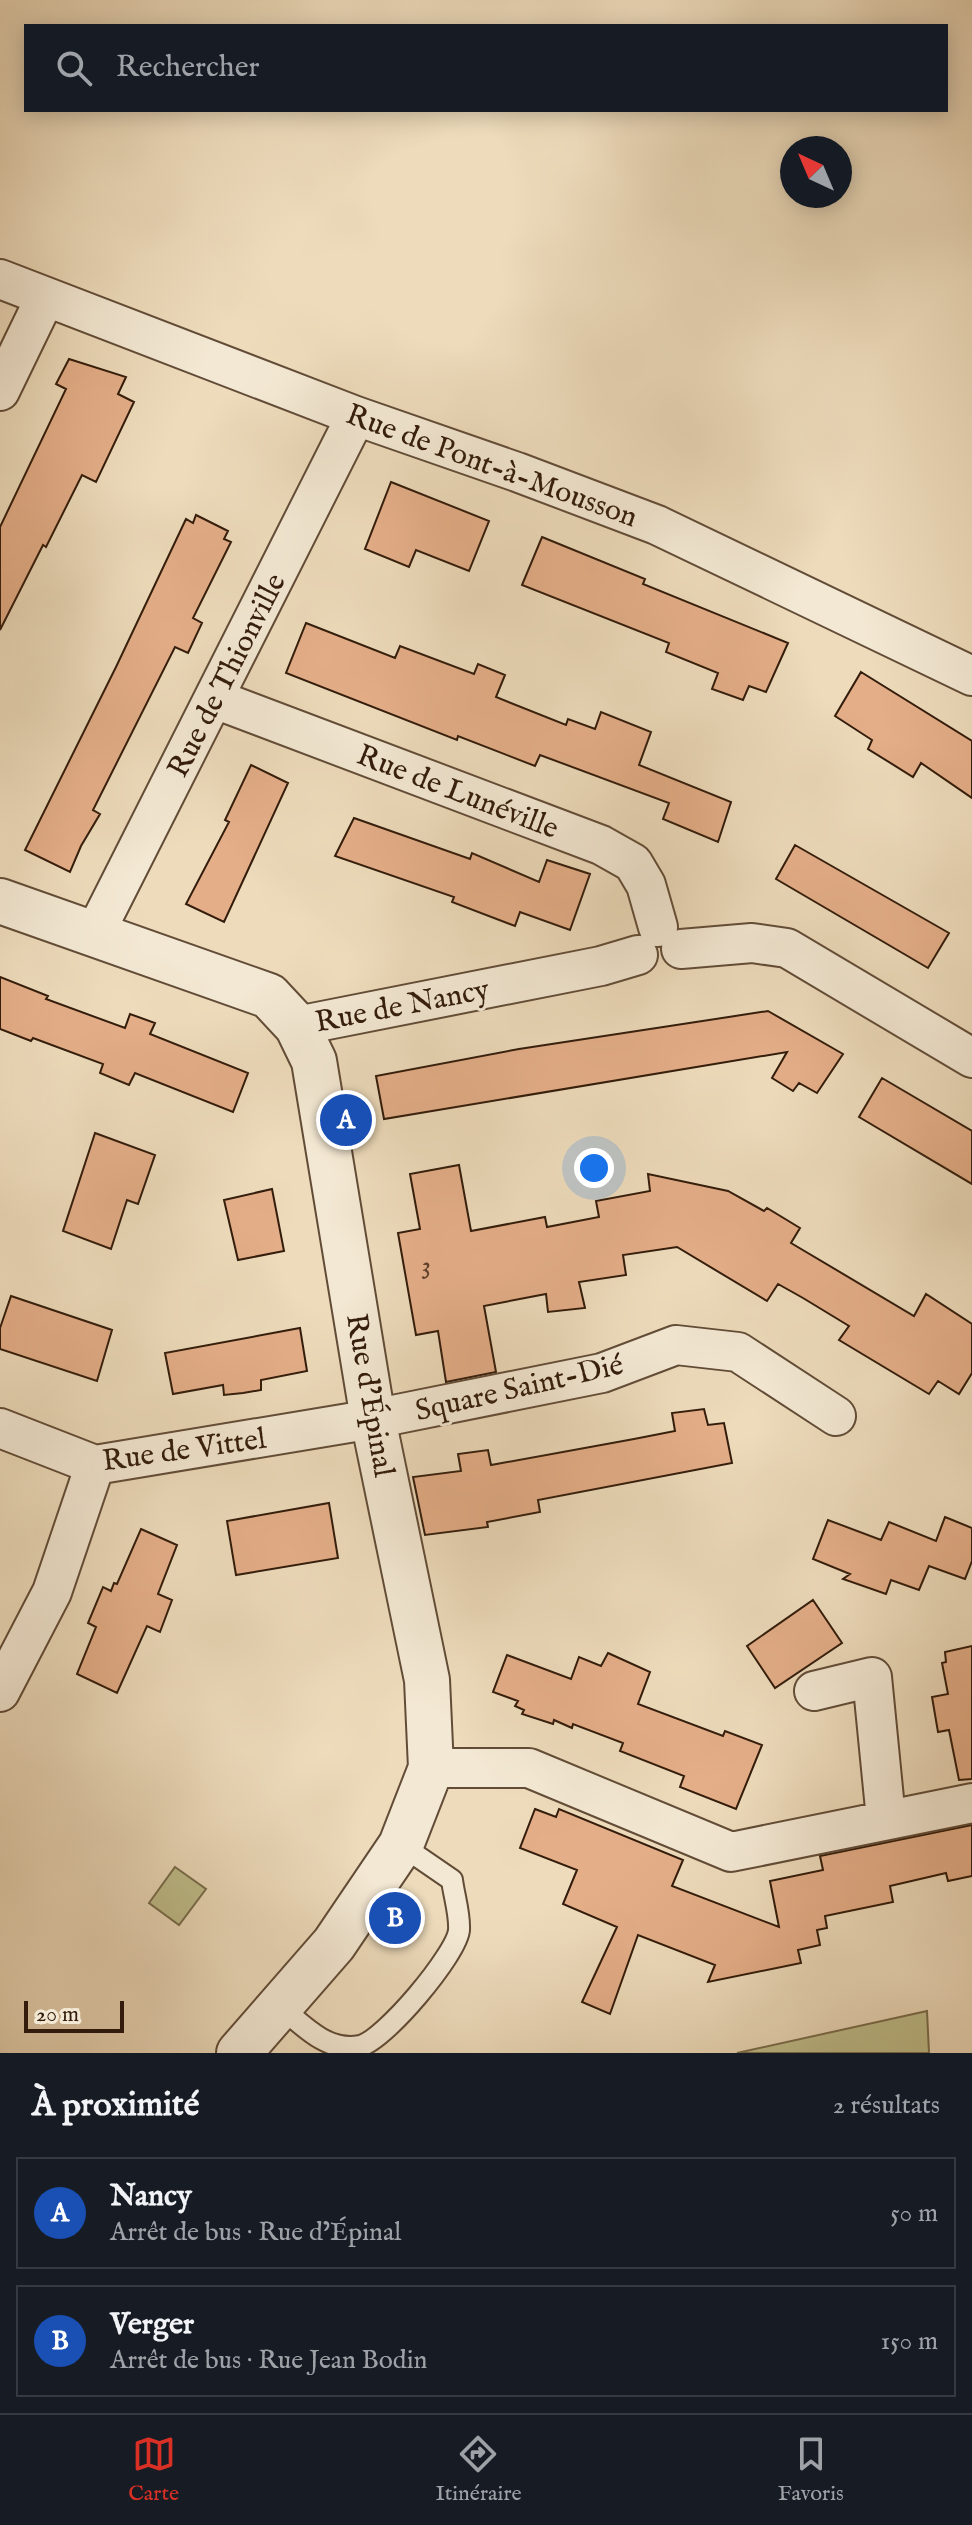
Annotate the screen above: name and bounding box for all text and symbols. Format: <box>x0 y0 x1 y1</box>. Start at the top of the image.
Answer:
search box <box>24 24 948 112</box>
icon: search <box>52 46 96 90</box>
text: Rechercher <box>116 49 260 87</box>
north arrow <box>780 136 852 208</box>
street label: Rue de Pont-à-Mousson <box>340 396 642 537</box>
street label: Rue de Thionville <box>160 568 296 784</box>
street label: Rue de Lunéville <box>351 737 563 849</box>
street label: Rue de Nancy <box>312 971 493 1042</box>
pin: A <box>320 1090 372 1150</box>
your location <box>574 1148 614 1188</box>
house number: 3 <box>421 1249 431 1282</box>
street label: Rue d’Épinal <box>336 1311 403 1481</box>
street label: Square Saint-Dié <box>412 1347 627 1431</box>
street label: Rue de Vittel <box>100 1421 269 1481</box>
pin: B <box>369 1888 421 1948</box>
scale bar <box>24 1997 124 2033</box>
text: 20 m <box>36 2001 79 2029</box>
text: À proximité <box>32 2084 199 2127</box>
text: 2 résultats <box>833 2089 940 2122</box>
text: Nancy <box>110 2178 192 2216</box>
text: A <box>51 2197 69 2230</box>
text: 50 m <box>890 2197 938 2230</box>
text: Arrêt de bus · Rue d’Épinal <box>110 2216 401 2249</box>
text: Verger <box>110 2306 194 2344</box>
text: B <box>51 2325 69 2358</box>
text: 150 m <box>880 2325 938 2358</box>
text: Arrêt de bus · Rue Jean Bodin <box>110 2344 427 2377</box>
tab: Carte <box>128 2432 179 2508</box>
tab: Itinéraire <box>435 2432 522 2508</box>
tab: Favoris <box>778 2432 844 2508</box>

